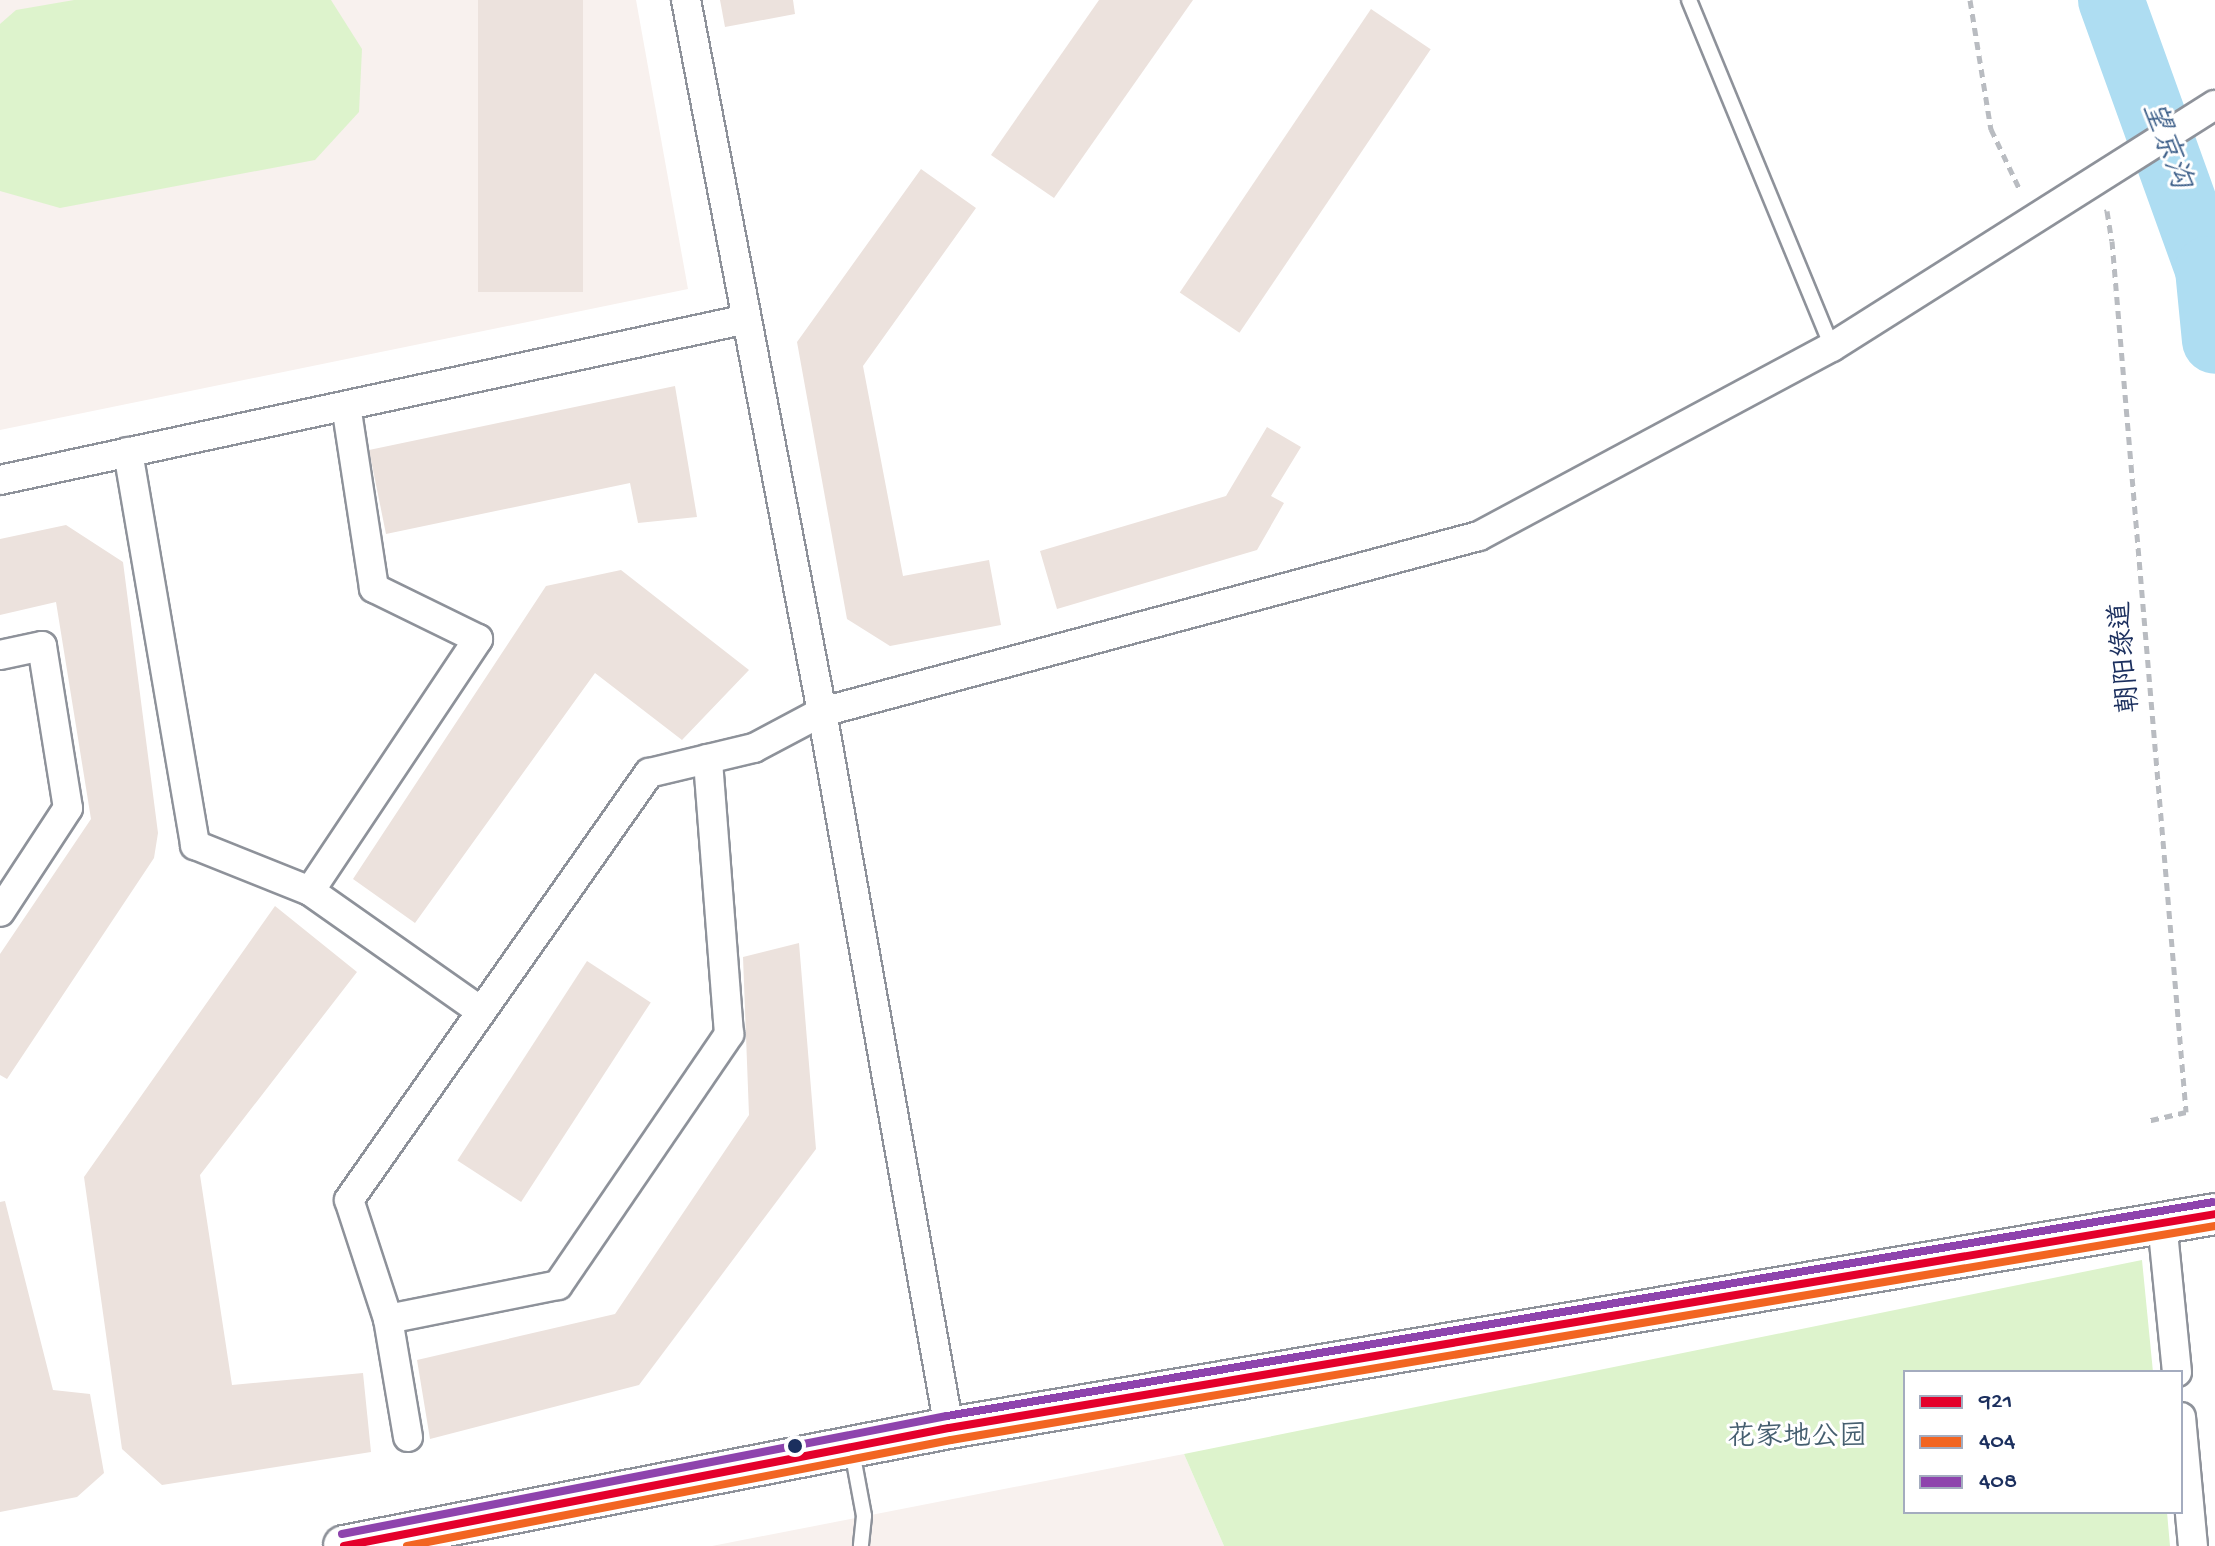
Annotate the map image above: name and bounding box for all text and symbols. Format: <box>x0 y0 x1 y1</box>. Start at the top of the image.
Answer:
water label: 望京沟 <box>2132 98 2196 194</box>
street label: 朝阳绿道 <box>2105 600 2149 714</box>
legend <box>1903 1370 2183 1514</box>
text: 921 <box>1979 1388 2012 1417</box>
park label: 花家地公园 <box>1727 1422 1867 1456</box>
text: 404 <box>1979 1428 2015 1457</box>
unlabelled marker <box>787 1438 803 1454</box>
text: 408 <box>1979 1468 2017 1497</box>

